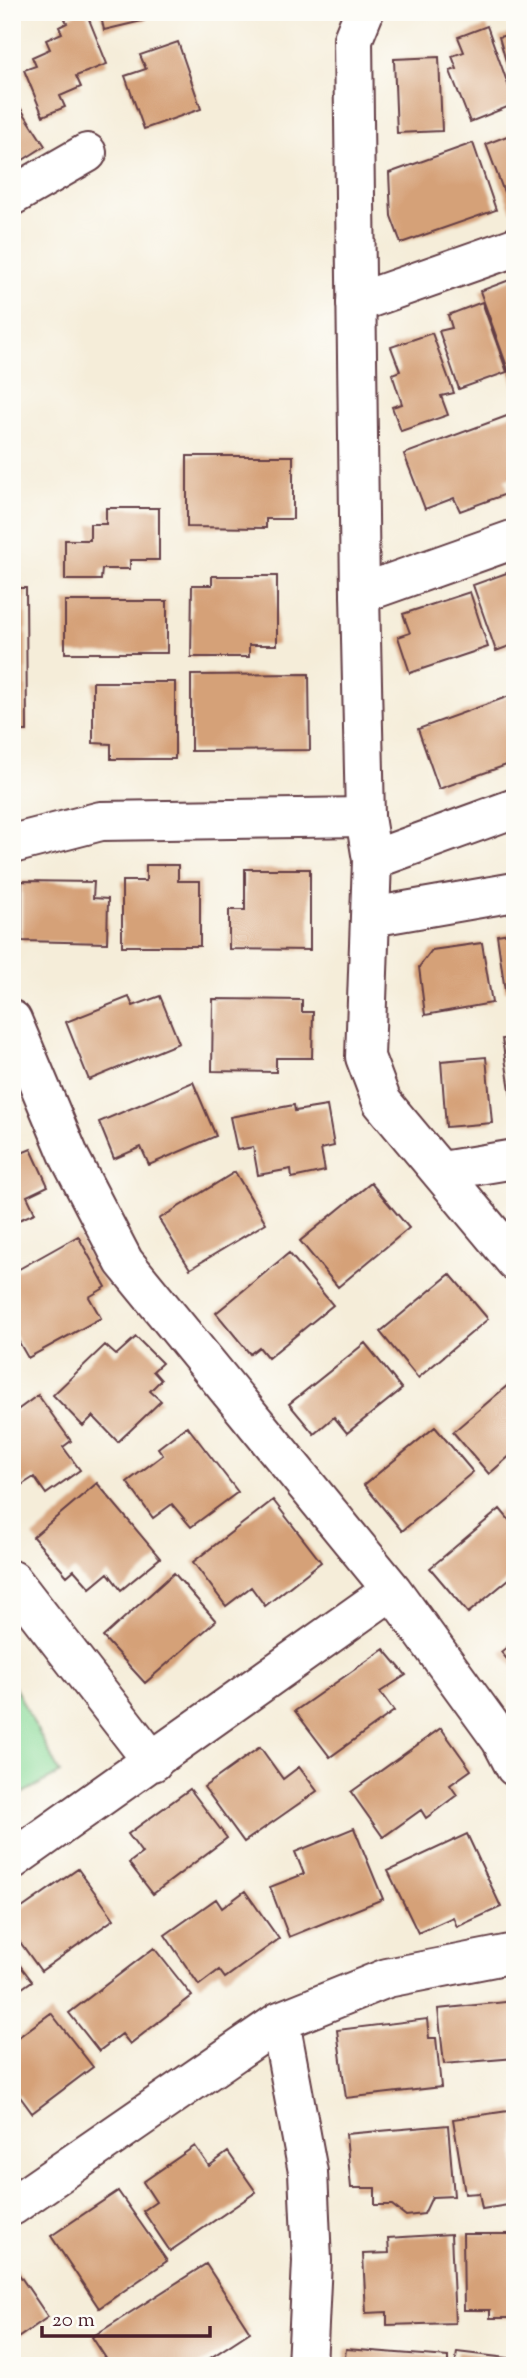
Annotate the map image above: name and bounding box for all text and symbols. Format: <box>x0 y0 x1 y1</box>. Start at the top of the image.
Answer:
scale bar <box>42 2294 210 2338</box>
text: 20 m <box>52 2306 95 2336</box>

